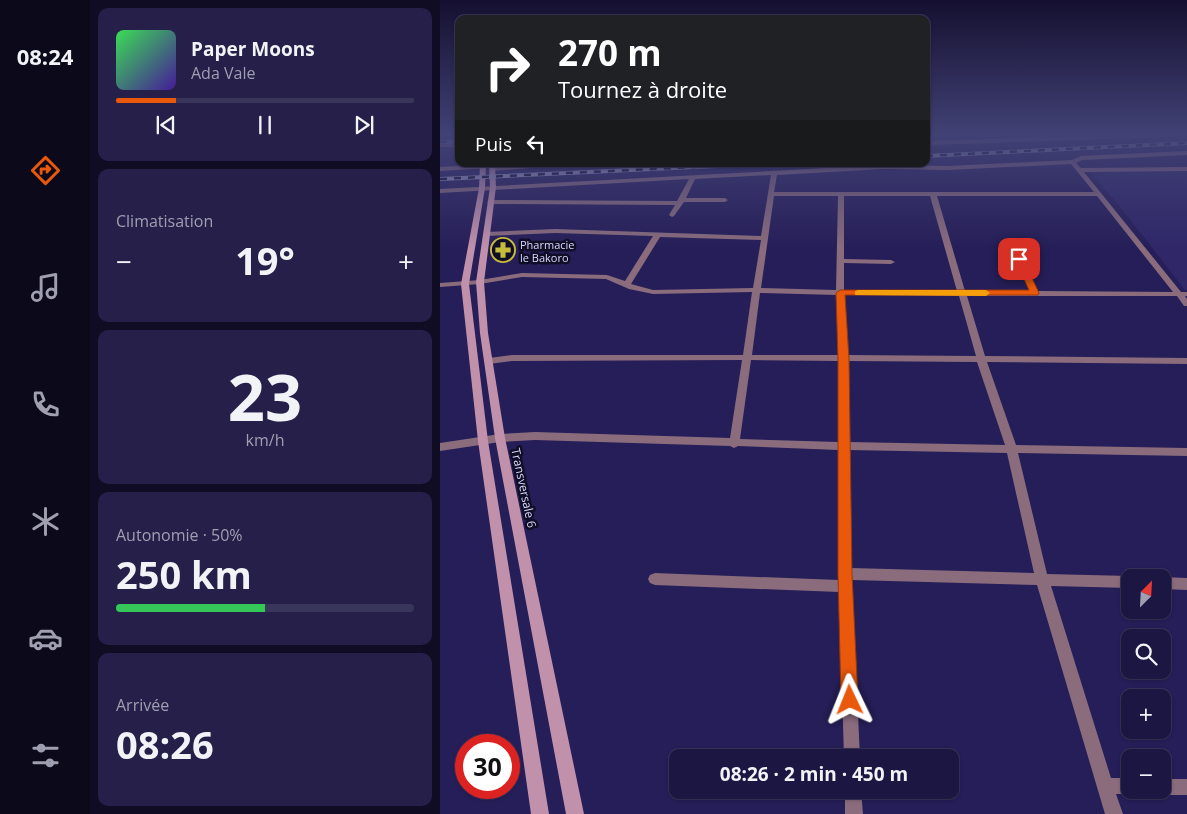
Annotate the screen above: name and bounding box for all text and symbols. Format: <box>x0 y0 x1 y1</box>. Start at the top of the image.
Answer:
text: 270 m <box>558 29 662 76</box>
icon: right <box>475 35 540 100</box>
text: Paper Moons <box>191 36 315 62</box>
text: 08:24 <box>17 41 73 71</box>
text: Ada Vale <box>191 62 255 84</box>
text: Tournez à droite <box>558 74 727 104</box>
icon: previous <box>152 111 180 139</box>
icon: pause <box>251 111 279 139</box>
icon: next <box>350 111 378 139</box>
icon: left <box>522 130 550 158</box>
text: Puis <box>475 131 512 157</box>
icon: directions <box>28 153 63 188</box>
text: Climatisation <box>116 210 213 232</box>
text: 19° <box>235 234 295 286</box>
pharmacy icon: Pharmacie le Bakoro <box>490 237 516 263</box>
place label: Pharmacie le Bakoro <box>520 237 575 265</box>
pin <box>998 238 1040 280</box>
text: − <box>116 242 132 280</box>
text: + <box>398 242 414 280</box>
icon: arrive <box>1005 245 1033 273</box>
icon: music <box>28 270 63 305</box>
text: 23 <box>228 352 302 440</box>
icon: phone <box>28 387 63 422</box>
text: km/h <box>246 429 284 451</box>
street label: Transversale 6 <box>507 447 541 530</box>
icon: climate <box>28 504 63 539</box>
text: Autonomie · 50% <box>116 524 243 546</box>
text: 250 km <box>116 548 252 600</box>
north arrow <box>1121 569 1171 619</box>
map controls <box>1121 569 1171 799</box>
icon: car <box>28 621 63 656</box>
button: search <box>1121 629 1171 679</box>
position arrow <box>823 673 875 725</box>
button: + <box>1121 689 1171 739</box>
text: Arrivée <box>116 694 169 716</box>
text: 08:26 <box>116 718 214 770</box>
speed limit sign: 30 <box>455 734 520 799</box>
icon: filters <box>28 738 63 773</box>
button: − <box>1121 749 1171 799</box>
text: 08:26 · 2 min · 450 m <box>720 761 908 787</box>

